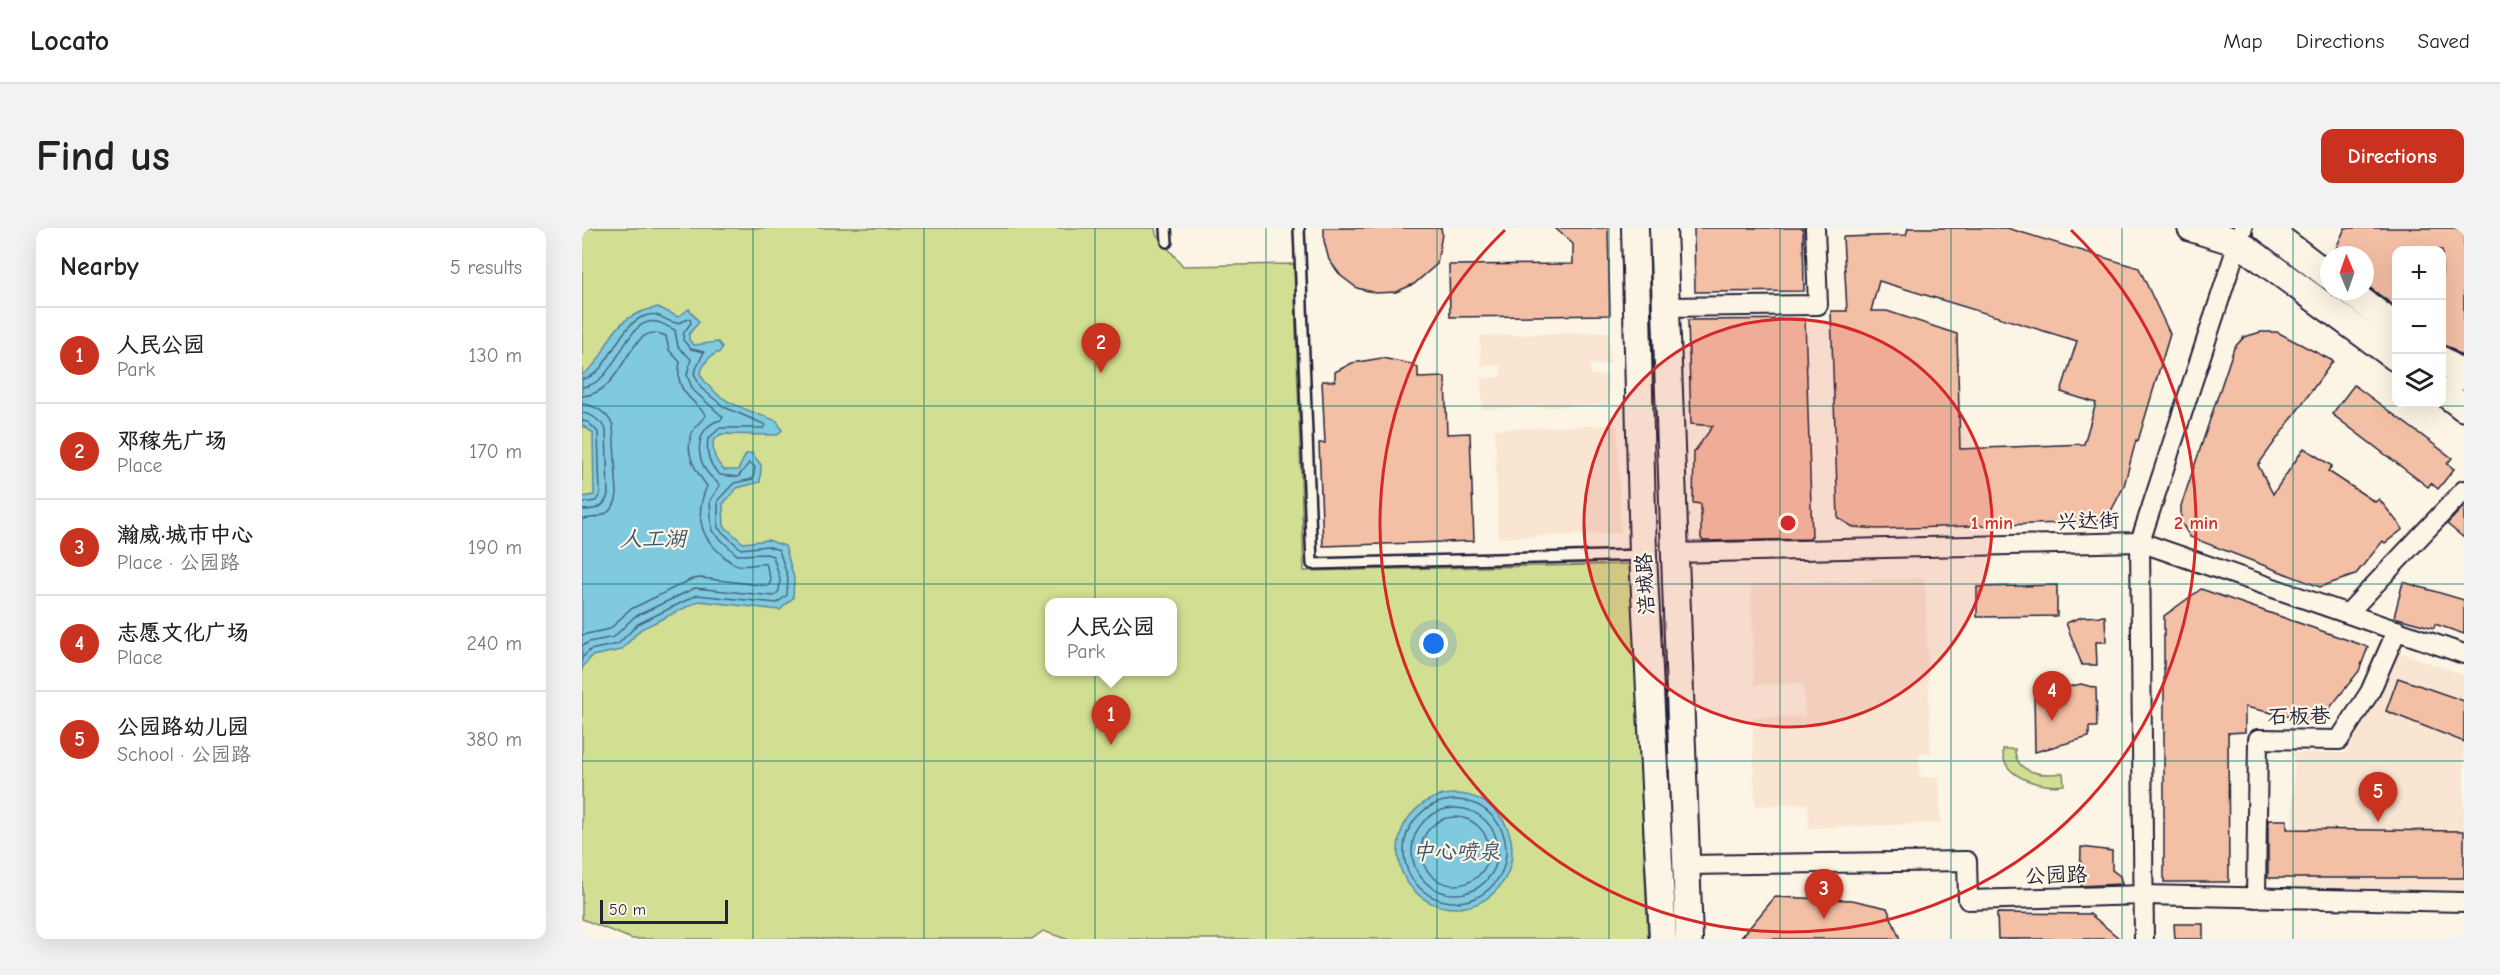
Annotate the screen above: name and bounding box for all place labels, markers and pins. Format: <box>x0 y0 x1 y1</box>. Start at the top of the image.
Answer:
pin: 2 <box>1082 324 1120 373</box>
centre of rings <box>1778 513 1798 533</box>
pin: 4 <box>2032 672 2072 721</box>
pin: 1 <box>1092 696 1130 745</box>
pin: 5 <box>2358 772 2398 822</box>
pin: 3 <box>1804 870 1844 919</box>

